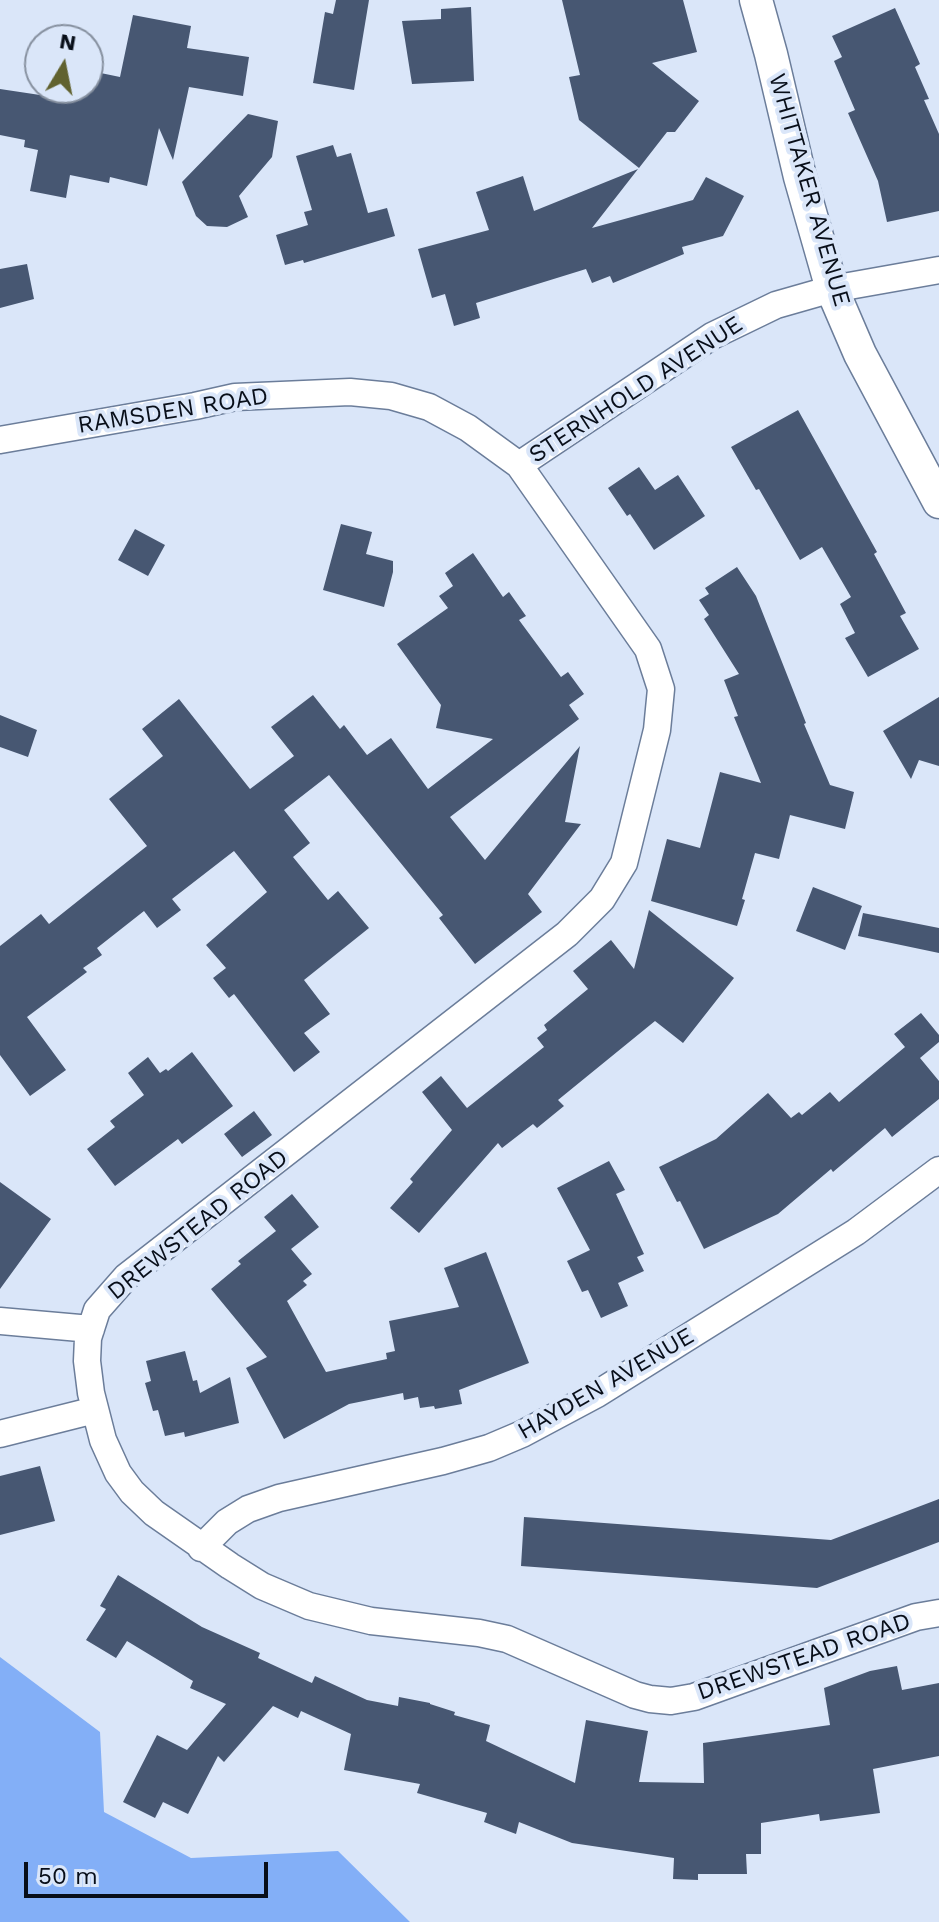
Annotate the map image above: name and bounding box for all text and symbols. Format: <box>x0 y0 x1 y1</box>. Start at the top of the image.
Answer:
north arrow <box>24 24 104 104</box>
text: N <box>58 28 78 56</box>
street label: WHITTAKER AVENUE <box>762 70 856 310</box>
street label: STERNHOLD AVENUE <box>524 310 748 470</box>
street label: RAMSDEN ROAD <box>76 382 270 440</box>
street label: DREWSTEAD ROAD <box>102 1143 294 1307</box>
street label: HAYDEN AVENUE <box>513 1322 699 1446</box>
street label: DREWSTEAD ROAD <box>694 1607 914 1707</box>
scale bar <box>28 1846 272 1896</box>
text: 50 m <box>38 1862 98 1890</box>

